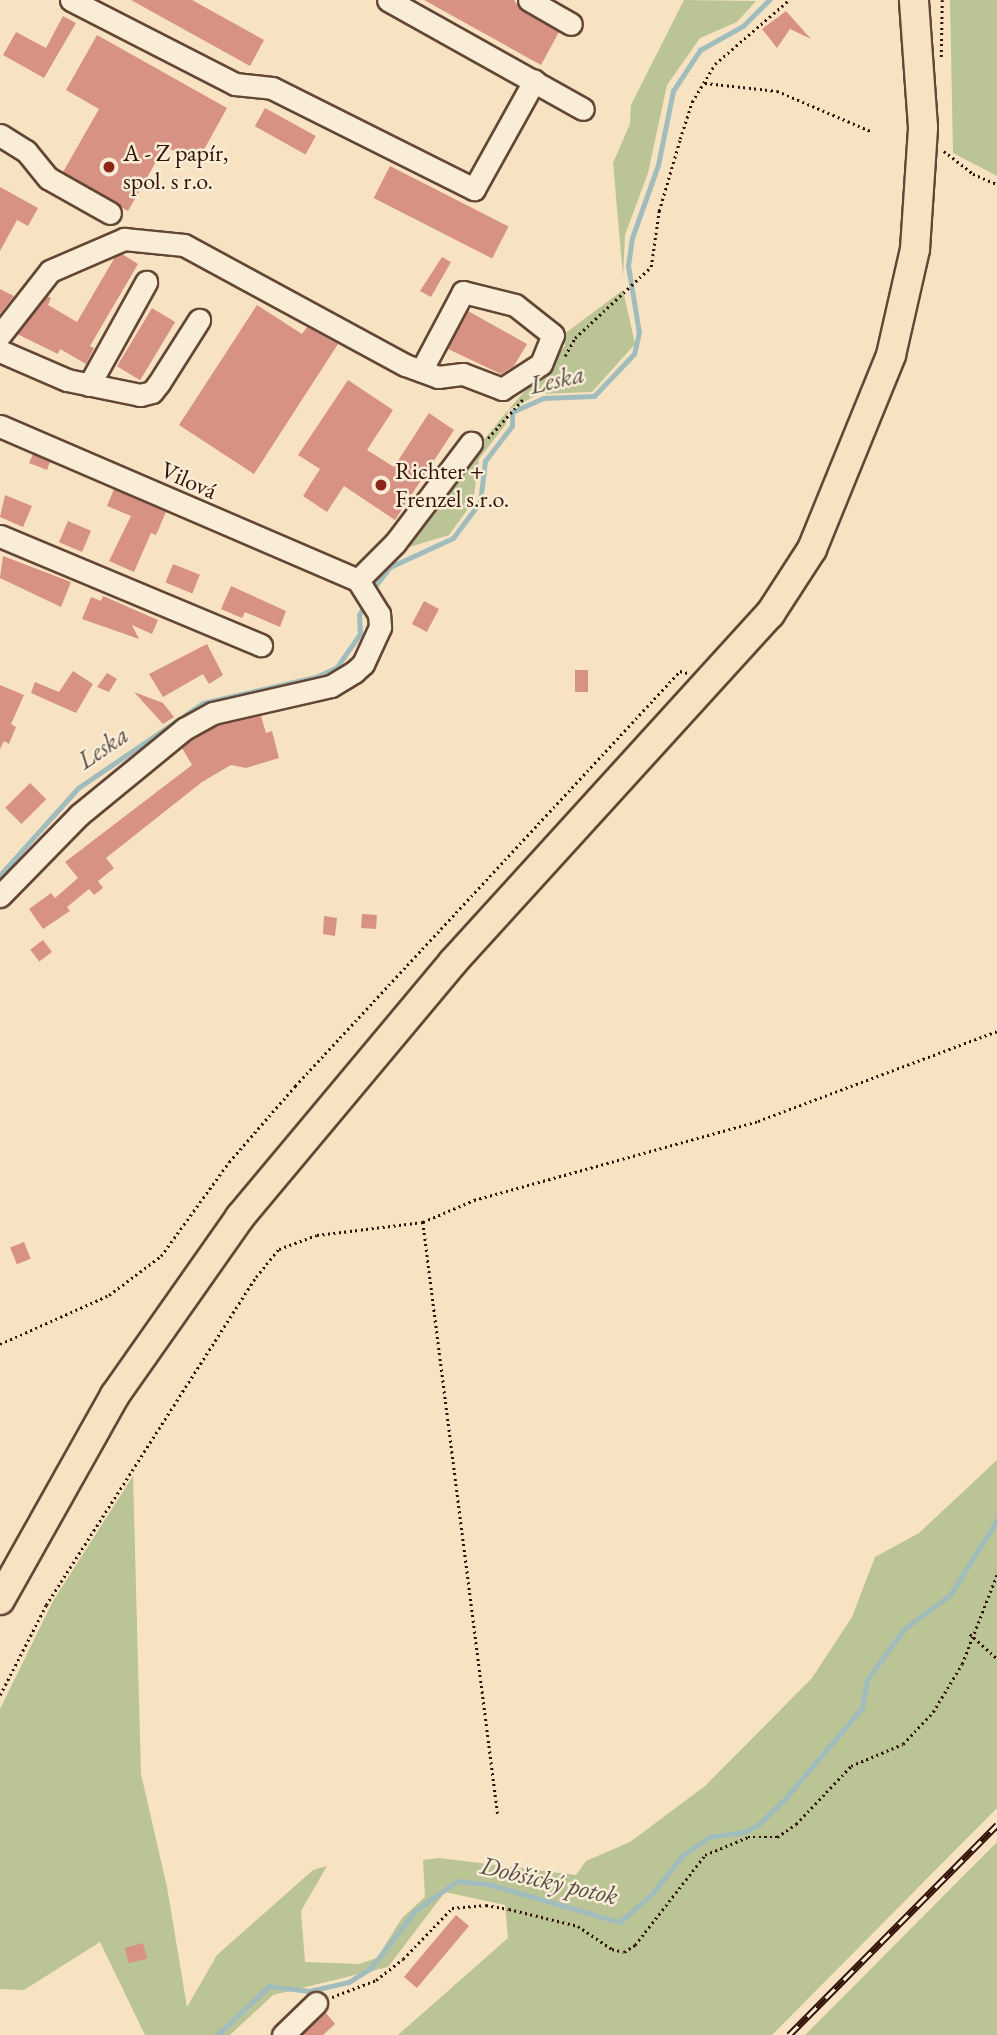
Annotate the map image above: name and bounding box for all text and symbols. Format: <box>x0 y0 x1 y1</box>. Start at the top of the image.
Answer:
place label: A - Z papír, spol. s r.o. <box>123 139 228 195</box>
marker: A - Z papír, spol. s r.o. <box>101 159 117 175</box>
water label: Leska <box>526 359 588 401</box>
street label: Vilová <box>156 455 222 505</box>
place label: Richter + Frenzel s.r.o. <box>395 457 509 513</box>
marker: Richter + Frenzel s.r.o. <box>373 477 389 493</box>
water label: Leska <box>71 720 135 776</box>
water label: Dobšický potok <box>477 1850 621 1912</box>

